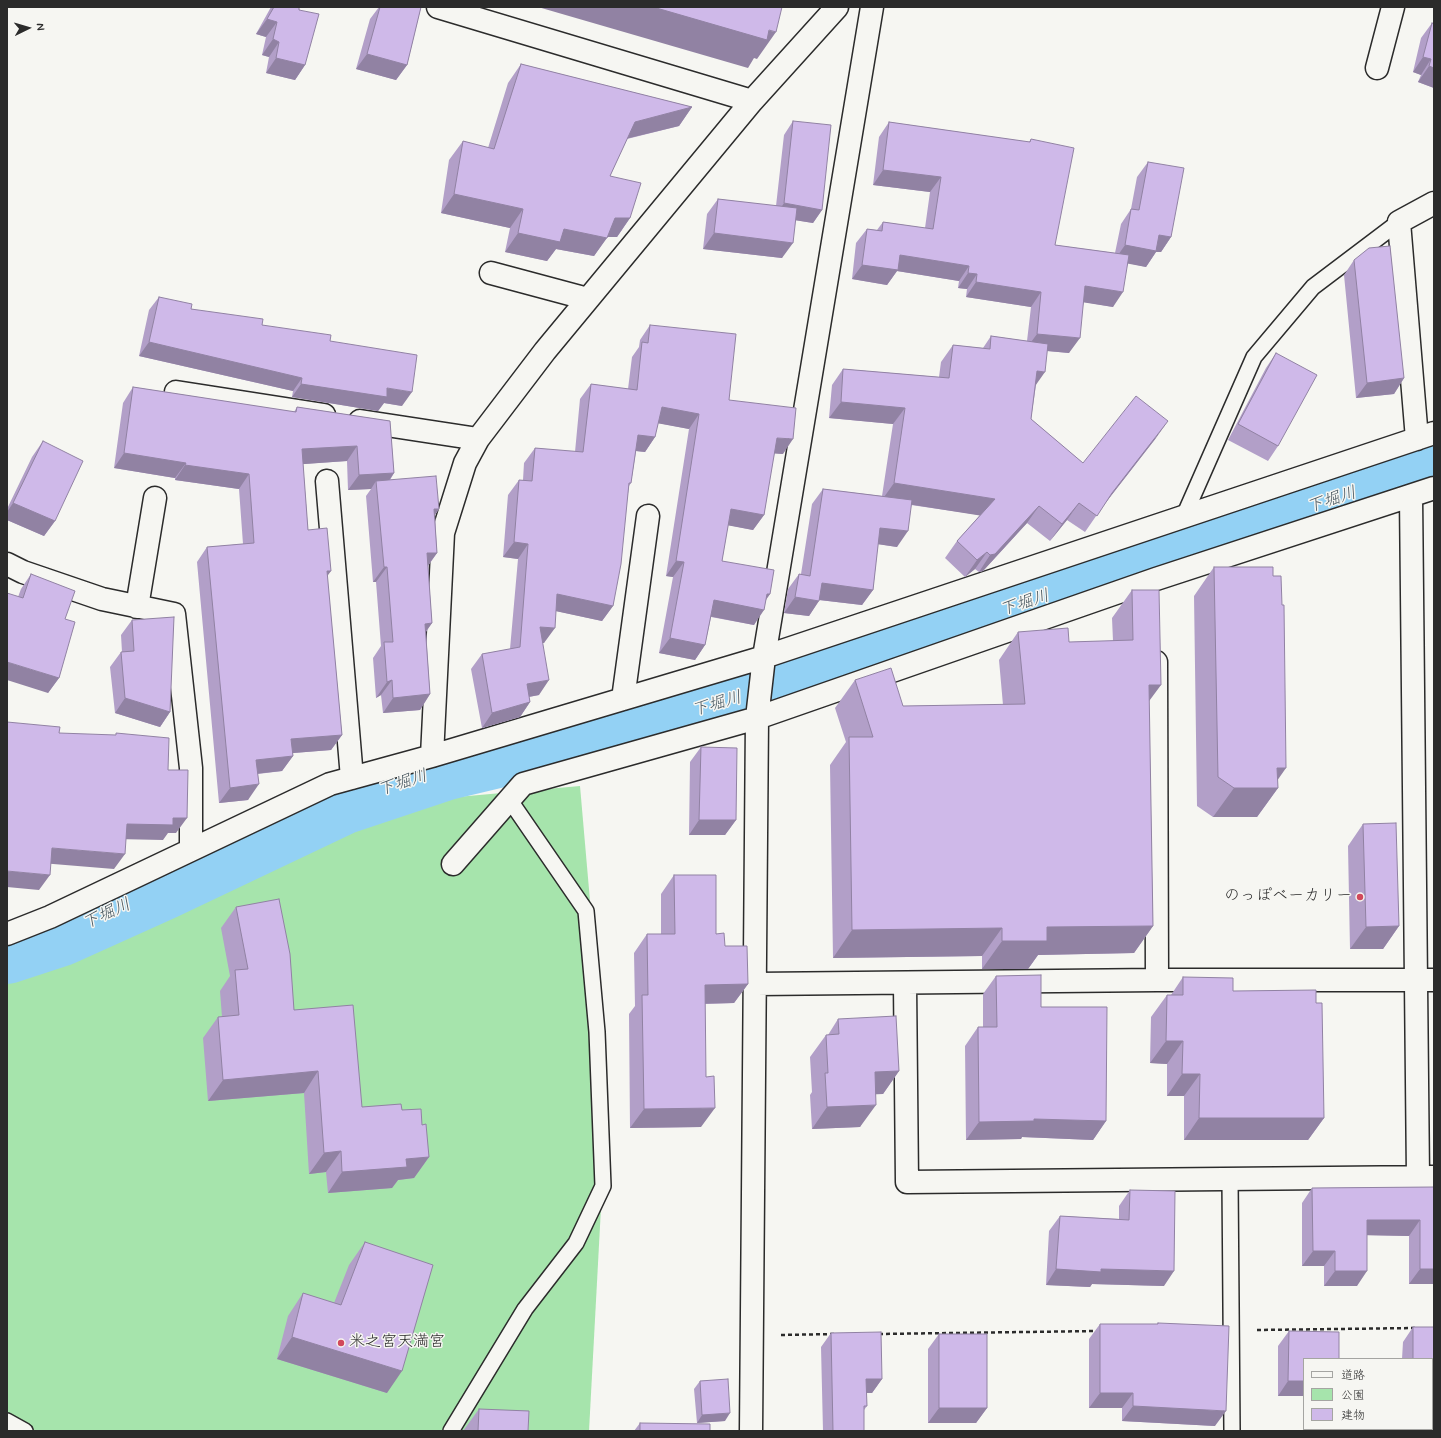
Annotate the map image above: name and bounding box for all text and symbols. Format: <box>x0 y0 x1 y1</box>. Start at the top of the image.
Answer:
north arrow <box>8 8 48 48</box>
text: N <box>33 23 47 31</box>
water label: 下堀川 <box>1305 483 1359 519</box>
water label: 下堀川 <box>998 586 1052 622</box>
water label: 下堀川 <box>690 688 744 722</box>
water label: 下堀川 <box>376 766 430 802</box>
place label: のっぽベーカリー <box>1224 887 1352 907</box>
marker: のっぽベーカリー <box>1355 892 1365 902</box>
water label: 下堀川 <box>80 895 134 935</box>
place label: 米之宮天満宮 <box>349 1333 445 1353</box>
marker: 米之宮天満宮 <box>336 1338 346 1348</box>
legend <box>1303 1358 1433 1430</box>
text: 道路 <box>1341 1368 1365 1384</box>
text: 公園 <box>1341 1388 1365 1404</box>
text: 建物 <box>1341 1408 1365 1424</box>

